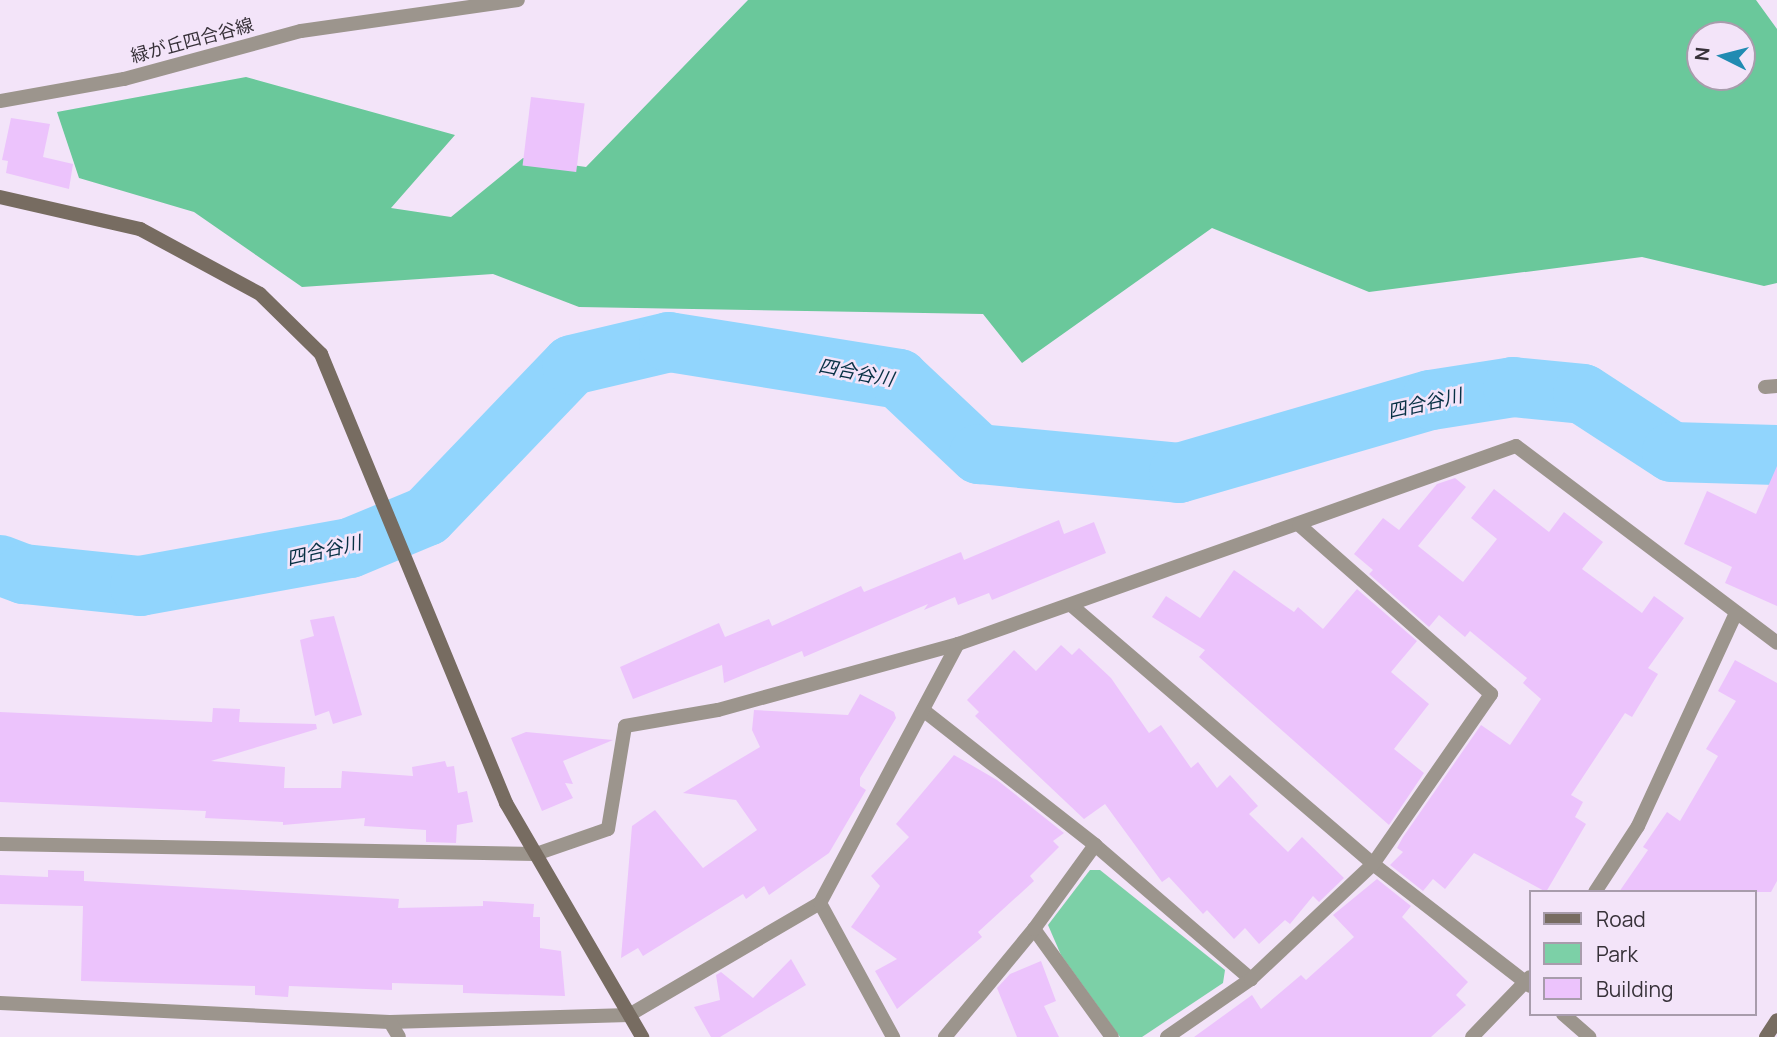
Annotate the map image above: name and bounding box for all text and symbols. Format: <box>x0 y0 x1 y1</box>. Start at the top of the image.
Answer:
street label: 緑が丘四合谷線 <box>128 13 256 67</box>
north arrow <box>1686 21 1756 91</box>
text: N <box>1688 46 1716 62</box>
water label: 四合谷川 <box>817 355 895 391</box>
water label: 四合谷川 <box>1385 384 1465 424</box>
water label: 四合谷川 <box>284 531 364 571</box>
legend <box>1528 890 1756 1016</box>
text: Road <box>1596 905 1646 933</box>
text: Park <box>1596 940 1638 968</box>
text: Building <box>1596 975 1673 1003</box>

